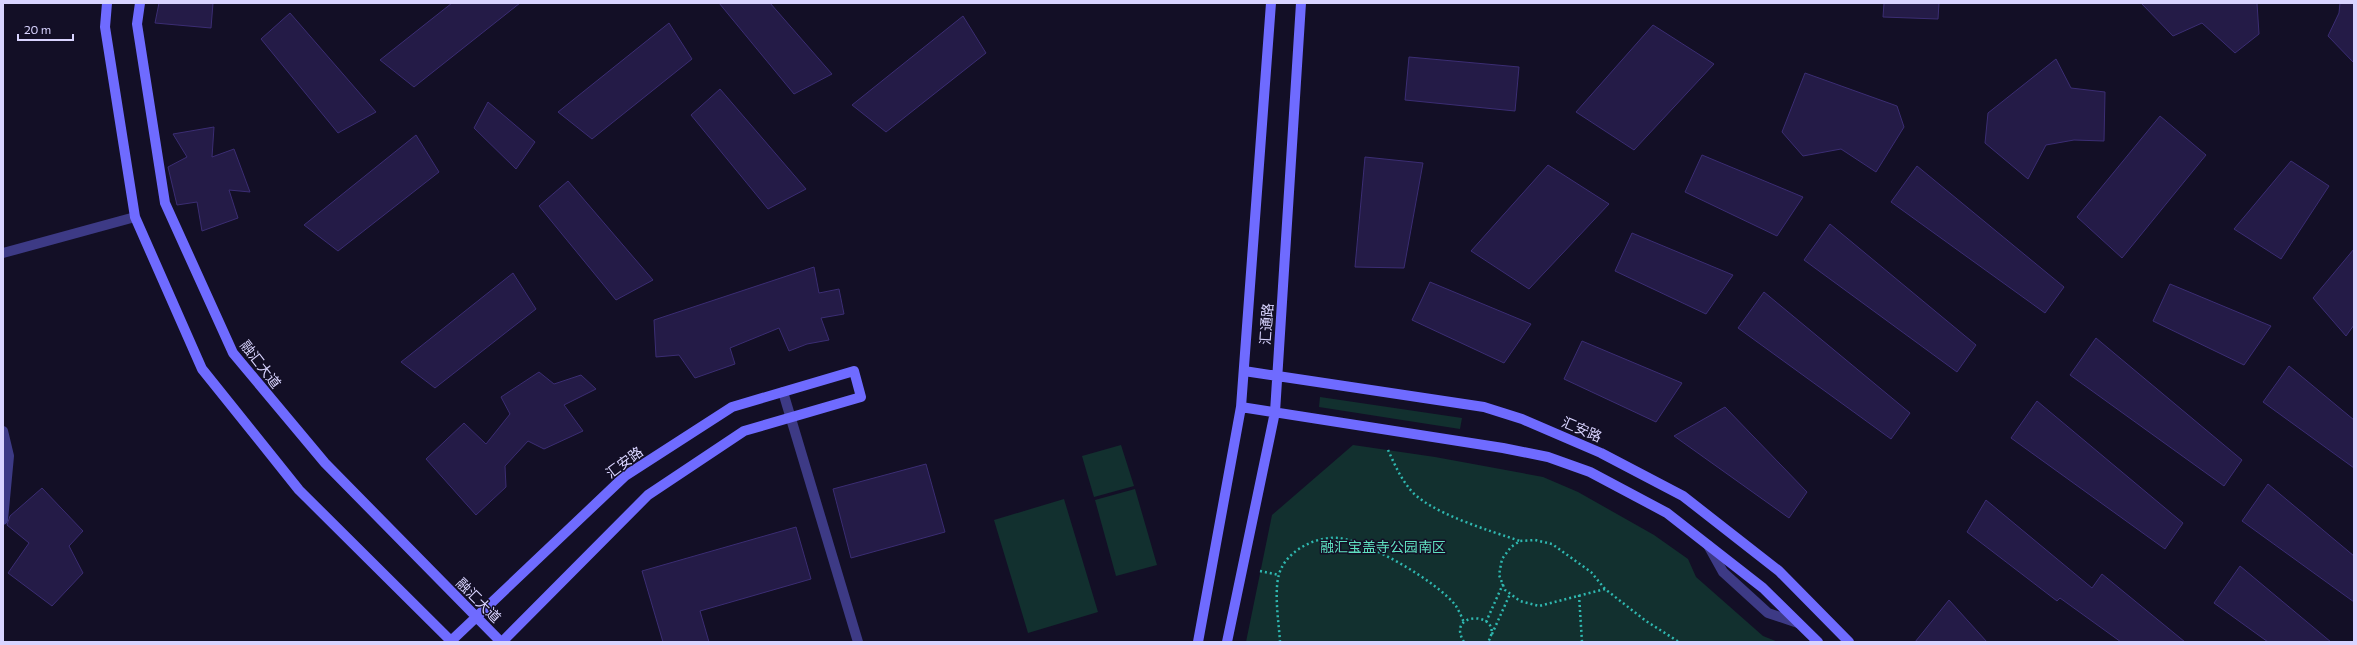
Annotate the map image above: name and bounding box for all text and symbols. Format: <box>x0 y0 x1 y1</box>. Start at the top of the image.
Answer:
scale bar <box>18 16 73 42</box>
text: 20 m <box>24 22 51 36</box>
street label: 汇通路 <box>1256 302 1276 346</box>
street label: 融汇大道 <box>237 337 285 391</box>
street label: 汇安路 <box>1559 413 1605 445</box>
street label: 汇安路 <box>602 443 646 481</box>
park label: 融汇宝盖寺公园南区 <box>1320 538 1446 555</box>
street label: 融汇大道 <box>453 574 505 626</box>

